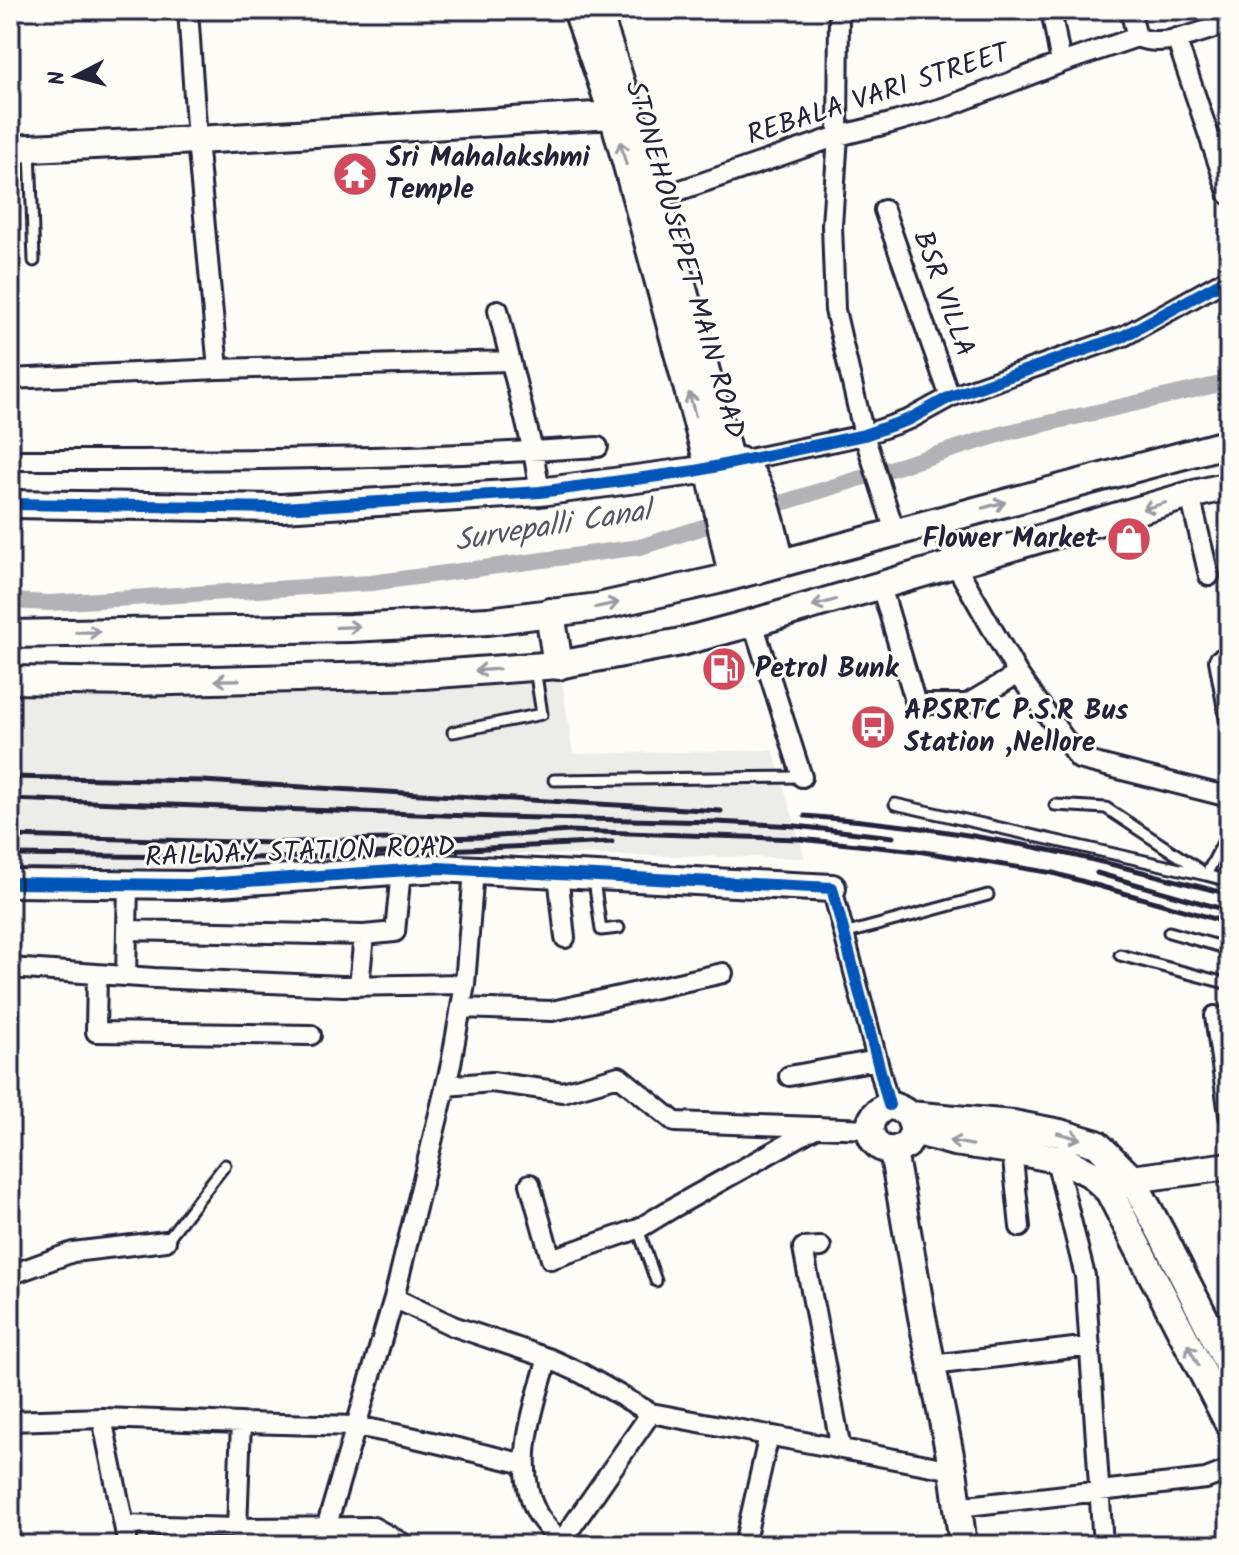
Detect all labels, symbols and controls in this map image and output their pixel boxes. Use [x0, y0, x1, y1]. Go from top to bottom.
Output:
street label: REBALA VARI STREET [741, 31, 1017, 159]
north arrow [36, 36, 116, 116]
text: N [40, 69, 77, 87]
street label: STONEHOUSEPET MAIN ROAD [611, 76, 757, 444]
place label: Sri Mahalakshmi Temple [386, 136, 590, 213]
one-way arrow [615, 140, 630, 166]
temple icon: Sri Mahalakshmi Temple [331, 150, 379, 198]
street label: BSR VILLA [899, 225, 987, 363]
one-way arrow [684, 391, 699, 417]
water label: Survepalli Canal [451, 487, 660, 566]
one-way arrow [980, 497, 1006, 512]
one-way arrow [1141, 499, 1167, 514]
shop icon: Flower Market [1105, 515, 1153, 563]
place label: Flower Market [922, 517, 1098, 562]
one-way arrow [811, 596, 837, 611]
one-way arrow [593, 597, 619, 612]
one-way arrow [334, 620, 361, 635]
one-way arrow [74, 625, 101, 640]
fuel station icon: Petrol Bunk [700, 645, 748, 693]
place label: Petrol Bunk [755, 647, 899, 692]
one-way arrow [474, 663, 501, 678]
one-way arrow [214, 672, 241, 687]
place label: APSRTC P.S.R Bus Station ,Nellore [904, 689, 1128, 766]
bus stop icon: APSRTC P.S.R Bus Station ,Nellore [849, 703, 897, 751]
street label: RAILWAY STATION ROAD [144, 825, 456, 881]
one-way arrow [1056, 1130, 1082, 1145]
one-way arrow [948, 1134, 974, 1149]
one-way arrow [1184, 1343, 1200, 1367]

